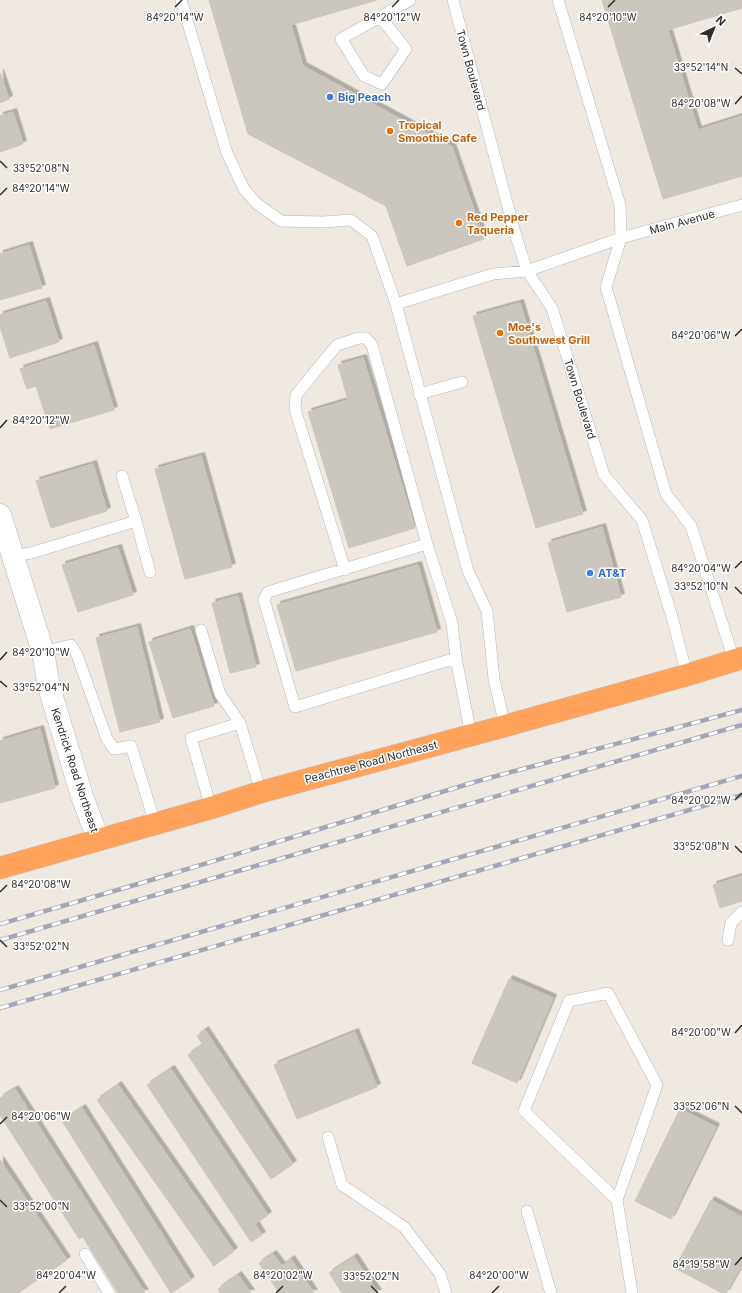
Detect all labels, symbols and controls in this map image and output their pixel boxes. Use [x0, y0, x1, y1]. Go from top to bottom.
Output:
north arrow [694, 8, 734, 48]
text: 84°20'14"W [146, 11, 204, 23]
text: 84°20'12"W [363, 11, 421, 23]
text: 84°20'10"W [579, 11, 637, 23]
text: N [713, 13, 729, 29]
street label: Town Boulevard [453, 28, 489, 112]
text: 33°52'14"N [674, 61, 728, 73]
place label: Big Peach [338, 90, 391, 104]
marker: Big Peach [325, 92, 335, 102]
text: 84°20'08"W [671, 97, 731, 109]
place label: Tropical Smoothie Cafe [398, 118, 477, 145]
marker: Tropical Smoothie Cafe [385, 126, 395, 136]
text: 33°52'08"N [13, 162, 69, 174]
text: 84°20'14"W [12, 182, 70, 194]
street label: Main Avenue [648, 207, 716, 237]
place label: Red Pepper Taqueria [467, 210, 529, 237]
marker: Red Pepper Taqueria [454, 218, 464, 228]
place label: Moe's Southwest Grill [508, 320, 590, 347]
marker: Moe's Southwest Grill [495, 328, 505, 338]
text: 84°20'06"W [671, 329, 731, 341]
street label: Town Boulevard [561, 357, 599, 441]
text: 84°20'12"W [12, 414, 70, 426]
text: 84°20'04"W [671, 562, 731, 574]
place label: AT&T [598, 566, 626, 580]
marker: AT&T [585, 568, 595, 578]
text: 33°52'10"N [674, 580, 728, 592]
text: 84°20'10"W [12, 646, 70, 658]
text: 33°52'04"N [13, 681, 69, 693]
street label: Kendrick Road Northeast [48, 706, 102, 834]
street label: Peachtree Road Northeast [303, 737, 439, 786]
text: 84°20'02"W [671, 794, 731, 806]
text: 33°52'08"N [673, 840, 729, 852]
text: 84°20'08"W [11, 878, 71, 890]
text: 33°52'02"N [13, 940, 69, 952]
text: 84°20'00"W [671, 1026, 731, 1038]
text: 33°52'06"N [673, 1100, 729, 1112]
text: 84°20'06"W [11, 1110, 71, 1122]
text: 33°52'00"N [13, 1200, 69, 1212]
text: 84°19'58"W [672, 1258, 730, 1270]
text: 84°20'04"W [36, 1269, 96, 1281]
text: 84°20'02"W [253, 1269, 313, 1281]
text: 84°20'00"W [469, 1269, 529, 1281]
text: 33°52'02"N [343, 1270, 399, 1282]

